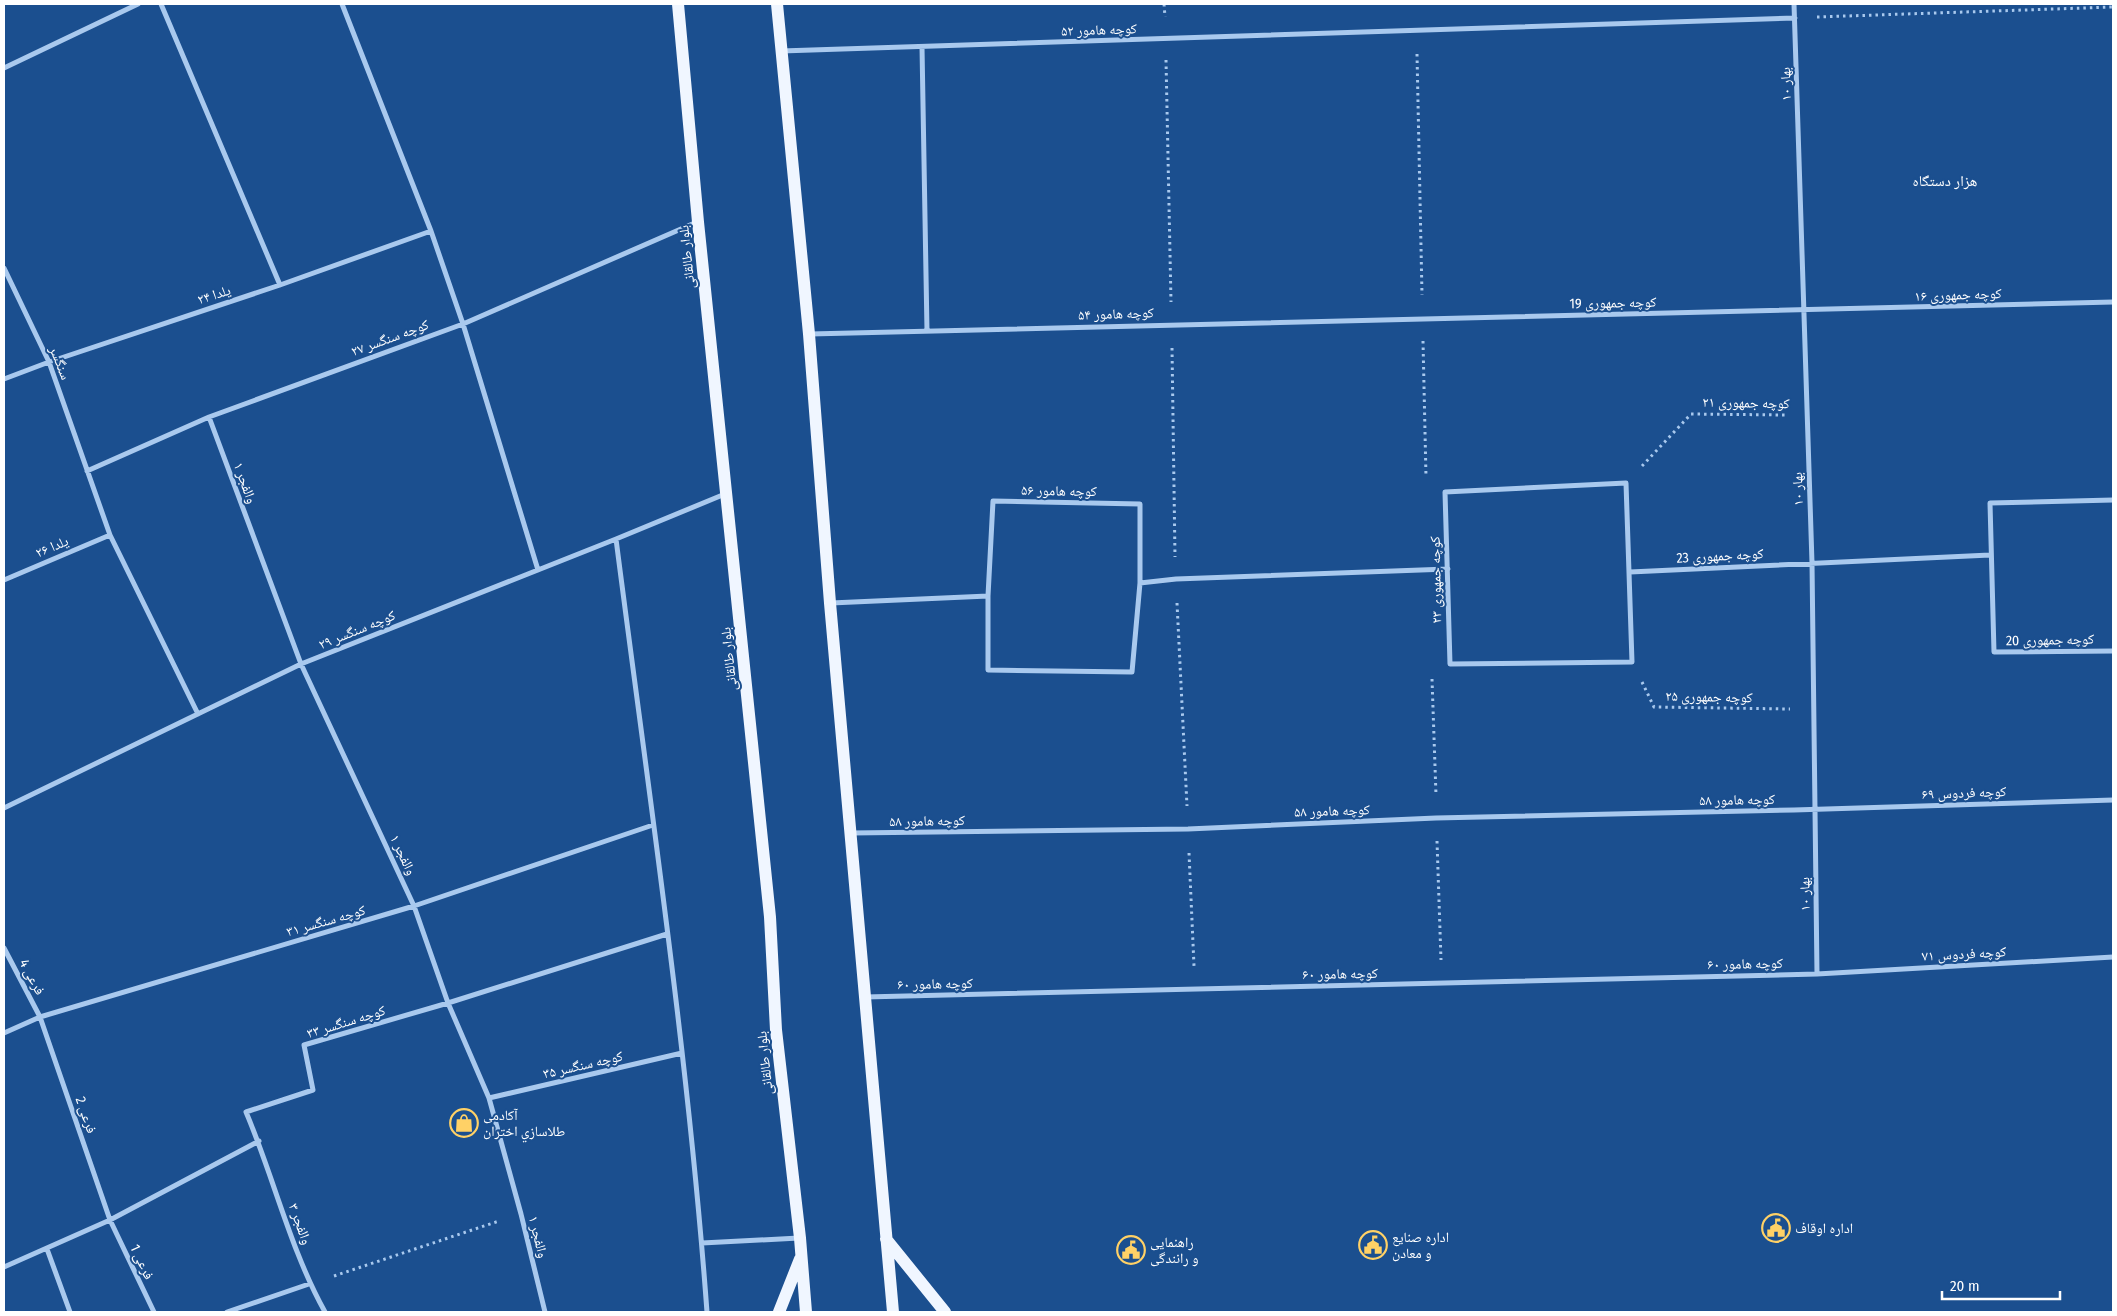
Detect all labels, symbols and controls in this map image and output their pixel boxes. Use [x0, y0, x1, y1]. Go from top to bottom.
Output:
street label: کوچه هامور ۵۲ [1061, 20, 1137, 40]
street label: بهار ۱۰ [1777, 67, 1795, 101]
district label: هزار دستگاه [1913, 172, 1977, 190]
street label: بلوار طالقانی [675, 224, 699, 290]
street label: یلدا ۲۴ [195, 282, 233, 308]
street label: کوچه جمهوری ۱۶ [1914, 285, 2002, 305]
street label: کوچه جمهوری 19 [1569, 294, 1657, 312]
street label: کوچه هامور ۵۴ [1078, 304, 1154, 324]
street label: کوچه سنگسر ۲۷ [349, 316, 431, 360]
street label: سنگسر [45, 343, 74, 382]
street label: کوچه جمهوری ۲۱ [1702, 394, 1790, 412]
street label: والفجر ۱ [230, 460, 260, 506]
street label: بهار ۱۰ [1789, 472, 1807, 506]
street label: کوچه هامور ۵۶ [1021, 482, 1097, 500]
street label: یلدا ۲۶ [33, 532, 71, 561]
street label: کوچه جمهوری ۲۳ [1427, 536, 1445, 624]
street label: کوچه جمهوری 23 [1676, 545, 1764, 567]
street label: کوچه سنگسر ۲۹ [316, 607, 398, 653]
street label: بلوار طالقانی [717, 626, 741, 692]
street label: کوچه جمهوری 20 [2006, 631, 2094, 649]
street label: کوچه جمهوری ۲۵ [1665, 688, 1753, 706]
street label: کوچه فردوس ۶۹ [1921, 783, 2007, 803]
street label: کوچه هامور ۵۸ [1699, 791, 1775, 809]
street label: کوچه هامور ۵۸ [1294, 801, 1370, 821]
street label: کوچه هامور ۵۸ [889, 812, 965, 830]
street label: والفجر ۱ [386, 832, 420, 878]
street label: بهار ۱۰ [1796, 877, 1814, 911]
street label: کوچه سنگسر ۳۱ [285, 902, 368, 940]
street label: کوچه فردوس ۷۱ [1921, 943, 2007, 965]
street label: کوچه هامور ۶۰ [1707, 955, 1783, 973]
street label: فرعی 4 [16, 956, 49, 998]
street label: کوچه هامور ۶۰ [1302, 965, 1378, 983]
street label: کوچه هامور ۶۰ [897, 975, 973, 993]
street label: کوچه سنگسر ۳۳ [305, 1002, 388, 1042]
street label: بلوار طالقانی [753, 1030, 777, 1096]
street label: کوچه سنگسر ۳۵ [541, 1048, 625, 1082]
street label: فرعی 2 [72, 1094, 100, 1136]
place label: آكادمى طلاسازي اختران [483, 1107, 565, 1142]
shop icon: آكادمى طلاسازي اختران [449, 1108, 479, 1138]
street label: والفجر ۳ [285, 1201, 315, 1247]
public building icon: اداره اوقاف [1761, 1213, 1791, 1243]
street label: والفجر ۱ [525, 1214, 551, 1260]
place label: اداره اوقاف [1795, 1220, 1853, 1237]
place label: اداره صنایع و معادن [1392, 1229, 1449, 1262]
public building icon: اداره صنایع و معادن [1358, 1230, 1388, 1260]
place label: راهنمایی و رانندگی [1150, 1234, 1199, 1267]
public building icon: راهنمایی و رانندگی [1116, 1235, 1146, 1265]
street label: فرعی 1 [126, 1242, 158, 1282]
scale bar [1942, 1268, 2060, 1300]
text: 20 m [1950, 1277, 1980, 1295]

